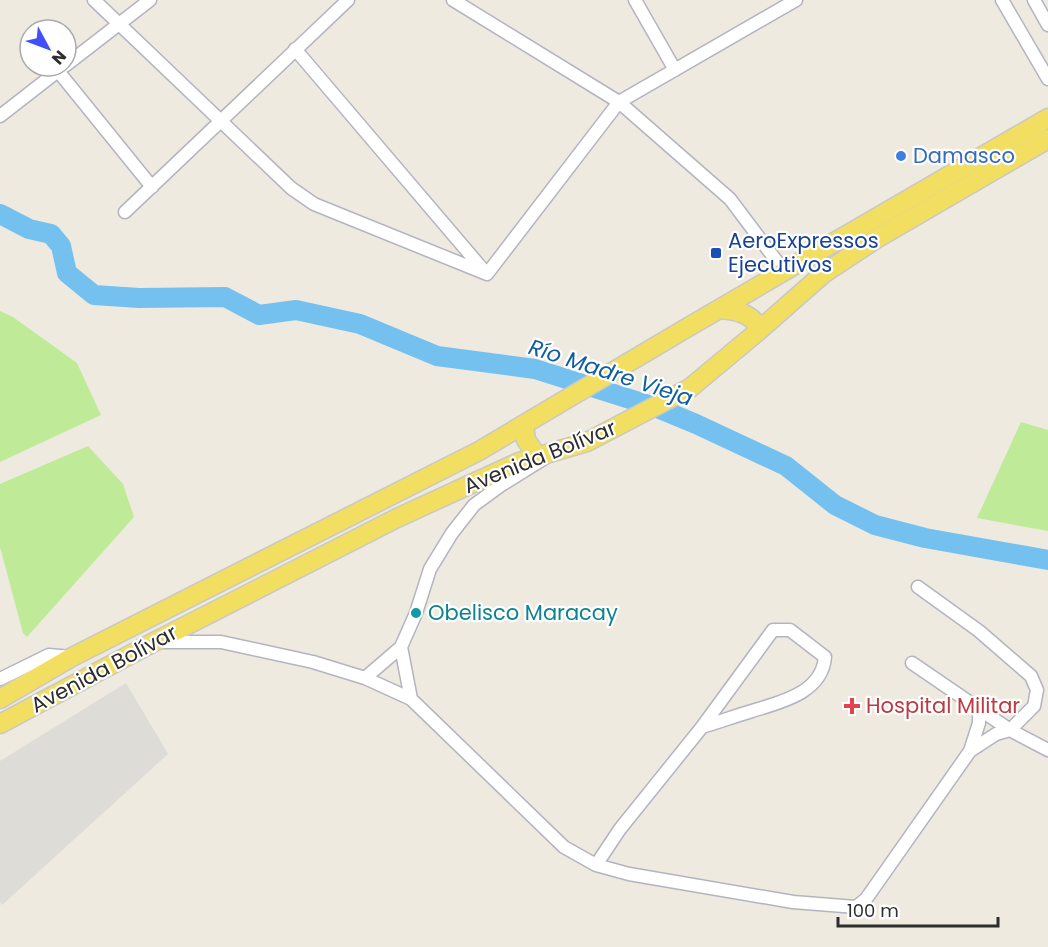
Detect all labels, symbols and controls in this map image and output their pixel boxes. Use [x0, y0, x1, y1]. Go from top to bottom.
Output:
north arrow [18, 18, 78, 78]
text: N [46, 45, 72, 70]
place label: Damasco [913, 141, 1015, 170]
marker: Damasco [894, 149, 908, 163]
place label: AeroExpressos Ejecutivos [728, 226, 879, 279]
marker: AeroExpressos Ejecutivos [709, 246, 723, 260]
water label: Río Madre Vieja [525, 331, 697, 414]
street label: Avenida Bolívar [459, 413, 621, 500]
place label: Obelisco Maracay [428, 598, 618, 627]
marker: Obelisco Maracay [409, 606, 423, 620]
street label: Avenida Bolívar [25, 618, 182, 719]
place label: Hospital Militar [866, 691, 1020, 720]
marker: Hospital Militar [843, 697, 861, 715]
scale bar [838, 890, 998, 928]
text: 100 m [847, 898, 899, 923]

